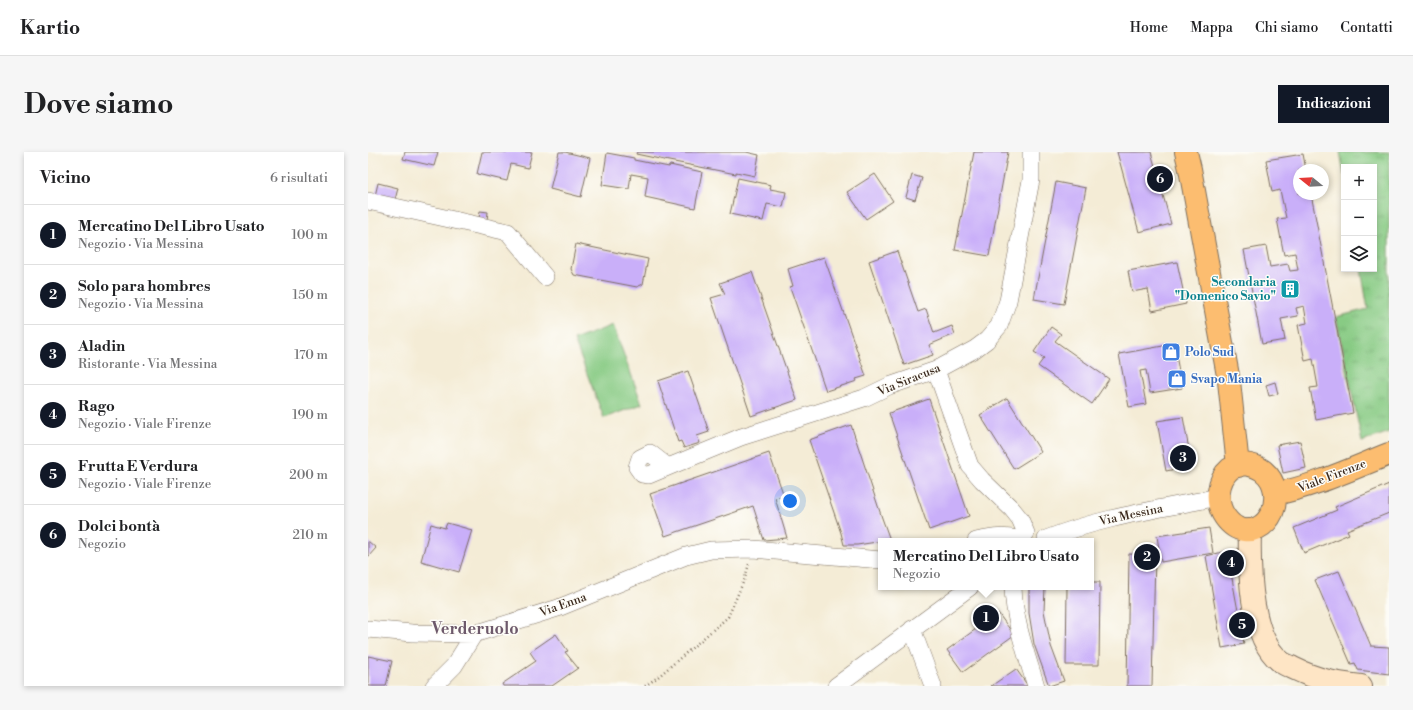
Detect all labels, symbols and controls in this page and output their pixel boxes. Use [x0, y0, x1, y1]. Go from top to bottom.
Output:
text: Kartio [20, 16, 80, 40]
text: Home [1130, 19, 1168, 37]
text: Mappa [1190, 19, 1233, 37]
text: Chi siamo [1255, 19, 1318, 37]
text: Contatti [1340, 19, 1393, 37]
button: Indicazioni [1278, 85, 1389, 123]
text: Dove siamo [24, 87, 173, 122]
pin: 6 [1147, 164, 1173, 194]
north arrow [1293, 164, 1329, 200]
map controls [1341, 164, 1377, 272]
button: + [1341, 164, 1377, 200]
text: Vicino [40, 167, 91, 189]
text: 6 risultati [270, 170, 328, 186]
button: − [1341, 200, 1377, 236]
text: Mercatino Del Libro Usato [78, 217, 265, 236]
text: 1 [50, 227, 56, 243]
text: 100 m [292, 227, 328, 243]
text: Negozio · Via Messina [78, 236, 204, 252]
button: layers [1341, 236, 1377, 272]
place label: Secondaria "Domenico Savio" [1175, 275, 1276, 304]
text: Solo para hombres [78, 277, 210, 296]
building icon: Secondaria "Domenico Savio" [1279, 278, 1301, 300]
text: 2 [49, 287, 57, 303]
text: 150 m [293, 287, 328, 303]
text: Negozio · Via Messina [78, 296, 204, 312]
text: Aladin [78, 337, 125, 356]
shop icon: Polo Sud [1160, 341, 1182, 363]
place label: Polo Sud [1185, 345, 1235, 360]
text: 3 [49, 347, 57, 363]
text: 170 m [294, 347, 328, 363]
text: Ristorante · Via Messina [78, 356, 217, 372]
street label: Via Siracusa [874, 360, 944, 400]
shop icon: Svapo Mania [1166, 368, 1188, 390]
place label: Svapo Mania [1191, 372, 1263, 387]
text: Rago [78, 397, 115, 416]
text: 4 [49, 407, 57, 423]
text: 190 m [292, 407, 328, 423]
text: Negozio · Viale Firenze [78, 416, 211, 432]
pin: 3 [1170, 443, 1196, 473]
street label: Viale Firenze [1295, 456, 1368, 496]
text: Frutta E Verdura [78, 457, 198, 476]
text: 5 [49, 467, 57, 483]
text: 200 m [289, 467, 328, 483]
text: Negozio · Viale Firenze [78, 476, 211, 492]
your location [780, 491, 800, 511]
street label: Via Messina [1097, 501, 1165, 529]
text: Dolci bontà [78, 517, 160, 536]
text: 6 [49, 527, 57, 543]
text: 210 m [293, 527, 328, 543]
text: Negozio [78, 536, 126, 552]
popup [878, 538, 1094, 590]
pin: 2 [1134, 542, 1160, 572]
text: Mercatino Del Libro Usato [893, 547, 1079, 566]
pin: 4 [1218, 548, 1244, 578]
text: Negozio [893, 566, 941, 582]
street label: Via Enna [536, 589, 589, 621]
pin: 1 [973, 603, 999, 633]
pin: 5 [1229, 610, 1255, 640]
district label: Verderuolo [430, 619, 519, 639]

